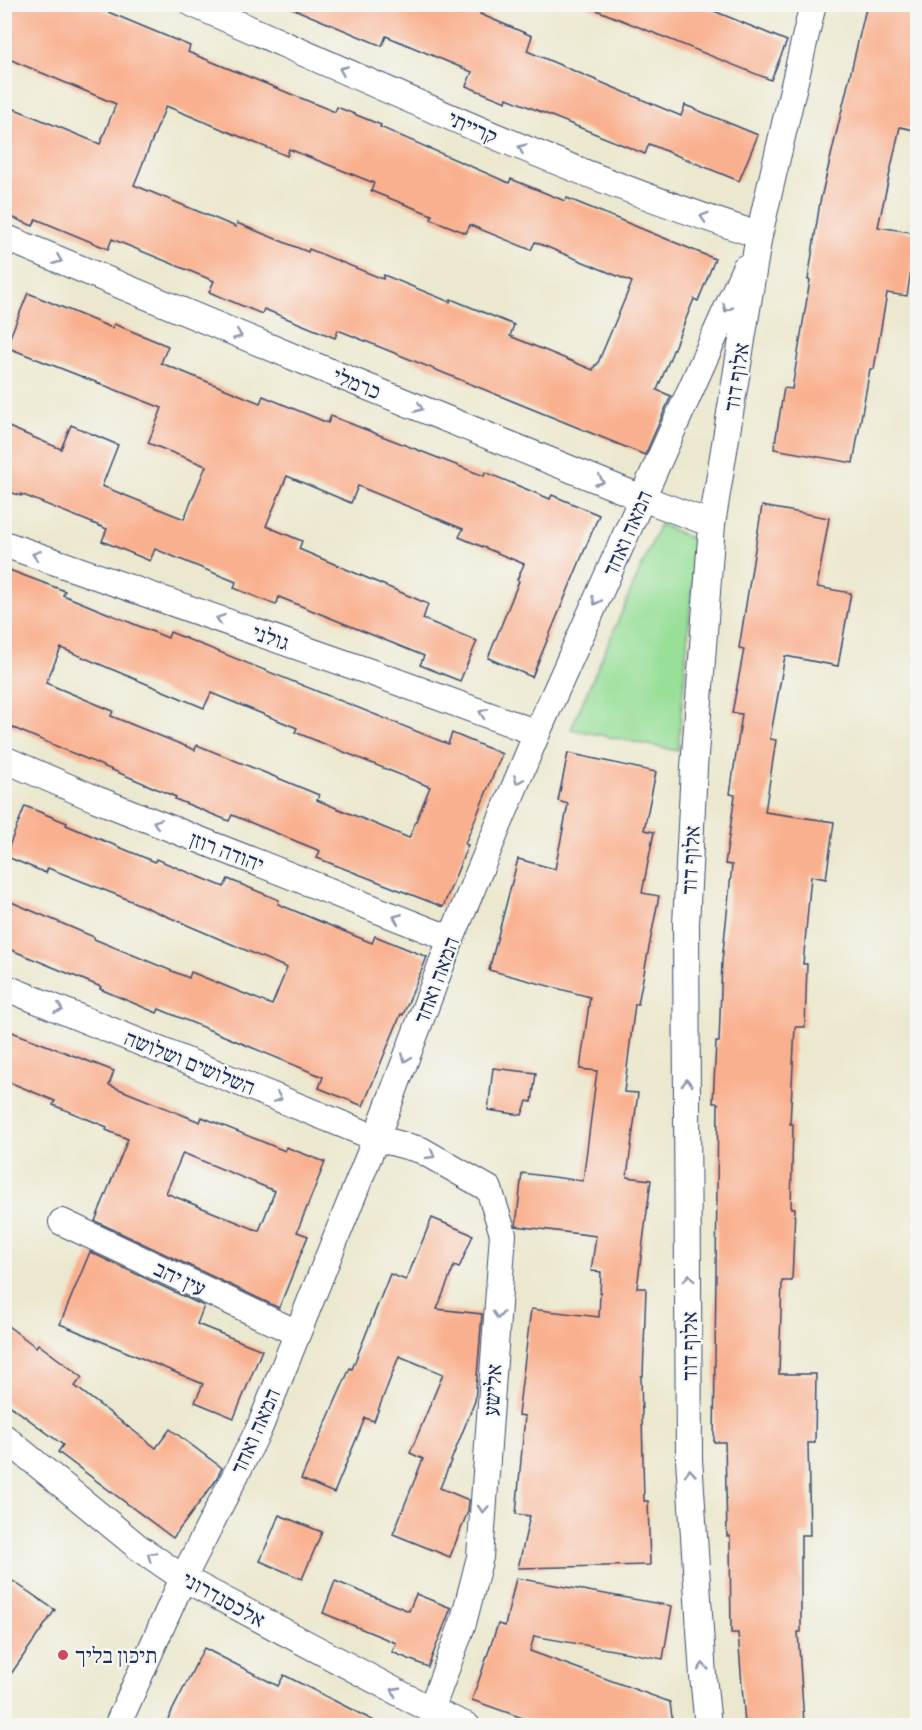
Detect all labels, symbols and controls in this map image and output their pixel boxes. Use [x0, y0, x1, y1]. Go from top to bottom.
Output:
one-way arrow [338, 65, 349, 77]
street label: קרייתי [443, 105, 502, 151]
one-way arrow [517, 143, 528, 155]
one-way arrow [699, 212, 710, 225]
one-way arrow [52, 253, 63, 265]
one-way arrow [722, 301, 734, 312]
one-way arrow [232, 328, 243, 340]
street label: אלוף דוד [718, 341, 756, 414]
street label: כרמלי [328, 362, 385, 406]
one-way arrow [413, 401, 424, 413]
one-way arrow [593, 474, 604, 486]
street label: המאה ואחד [597, 486, 659, 581]
one-way arrow [31, 550, 42, 562]
one-way arrow [592, 595, 604, 606]
one-way arrow [215, 614, 226, 627]
street label: גולני [248, 619, 293, 657]
one-way arrow [478, 708, 488, 721]
one-way arrow [513, 773, 525, 784]
one-way arrow [152, 818, 163, 830]
street label: יהודה רוזן [186, 825, 268, 879]
street label: אלוף דוד [675, 825, 707, 895]
one-way arrow [392, 912, 402, 925]
street label: המאה ואחד [408, 933, 466, 1028]
one-way arrow [52, 1002, 63, 1014]
street label: השלושים ושלושה [120, 1024, 259, 1102]
one-way arrow [401, 1052, 413, 1063]
one-way arrow [681, 1078, 693, 1087]
one-way arrow [272, 1091, 283, 1103]
one-way arrow [425, 1148, 435, 1160]
street label: עין יהב [149, 1255, 210, 1303]
one-way arrow [682, 1273, 695, 1282]
one-way arrow [491, 1310, 504, 1319]
street label: אלוף דוד [676, 1311, 704, 1381]
street label: אלישע [477, 1363, 509, 1417]
street label: המאה ואחד [225, 1384, 287, 1479]
one-way arrow [684, 1468, 697, 1477]
one-way arrow [477, 1505, 490, 1514]
one-way arrow [147, 1552, 158, 1563]
street label: אלכסנדרוני [177, 1566, 270, 1634]
place label: תיכון בליך [75, 1642, 157, 1670]
marker: תיכון בליך [56, 1648, 70, 1662]
one-way arrow [696, 1663, 709, 1672]
one-way arrow [391, 1687, 401, 1698]

